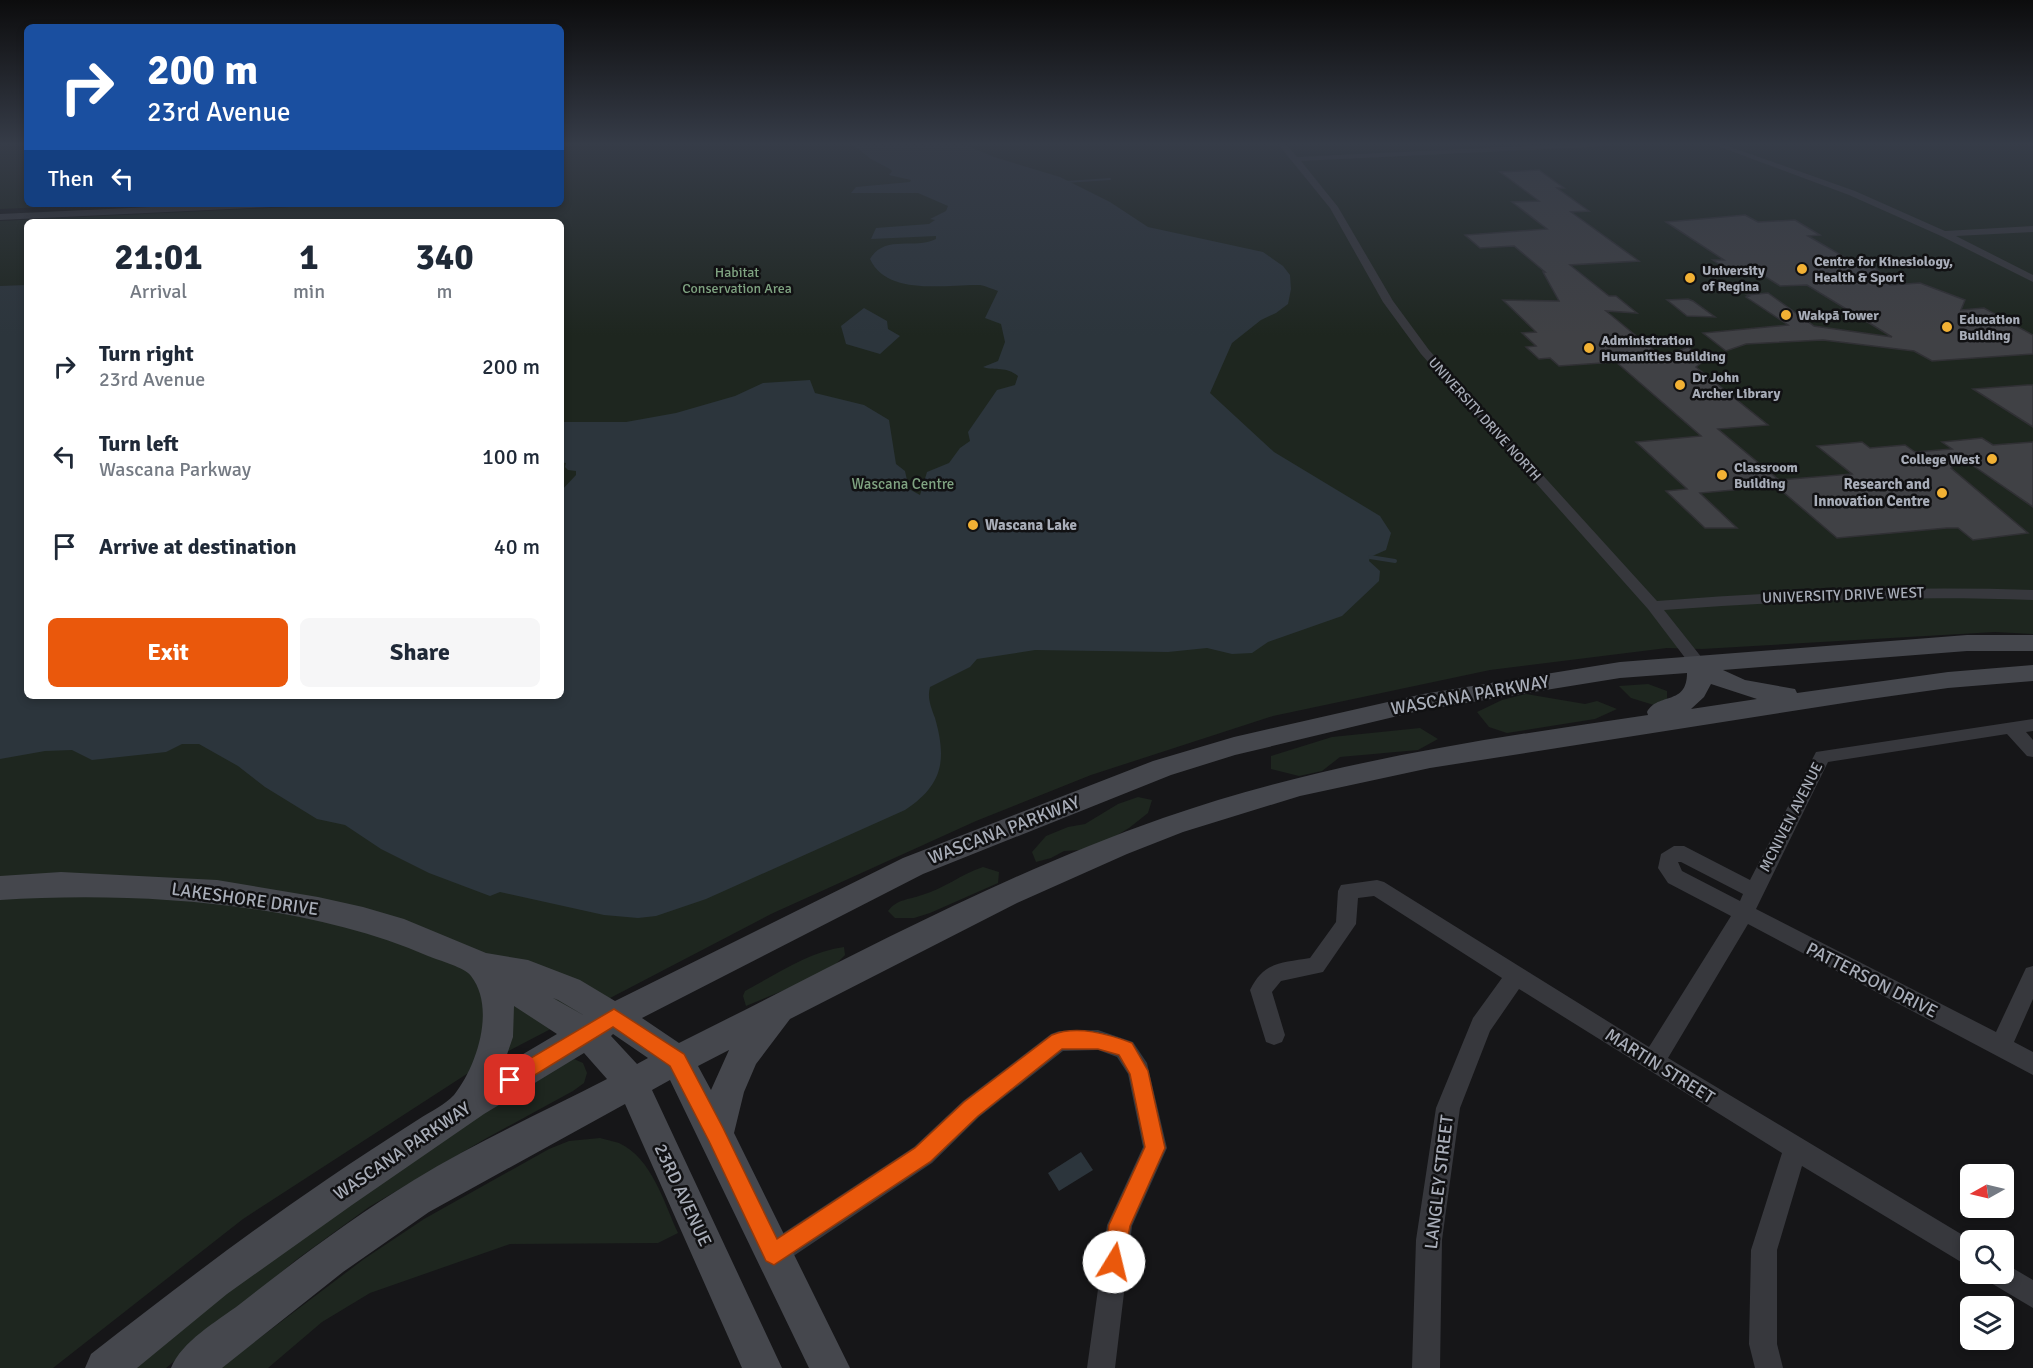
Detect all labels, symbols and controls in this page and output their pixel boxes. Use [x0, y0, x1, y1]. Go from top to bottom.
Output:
text: 200 m [147, 45, 258, 96]
icon: right [48, 48, 126, 126]
text: 23rd Avenue [147, 96, 291, 129]
icon: left [106, 162, 139, 195]
text: Then [48, 165, 94, 192]
text: 21:01 [114, 235, 203, 280]
text: 1 [299, 235, 319, 280]
text: 340 [415, 235, 474, 280]
place label: Centre for Kinesiology, Health & Sport [1814, 253, 1953, 286]
place label: University of Regina [1702, 262, 1765, 295]
marker: Centre for Kinesiology, Health & Sport [1795, 262, 1809, 276]
park label: Habitat Conservation Area [682, 264, 792, 297]
marker: University of Regina [1683, 271, 1697, 285]
text: Arrival [130, 279, 187, 304]
text: min [293, 279, 325, 304]
text: m [437, 279, 453, 304]
place label: Wakpā Tower [1798, 307, 1879, 324]
marker: Wakpā Tower [1779, 308, 1793, 322]
place label: Education Building [1959, 311, 2021, 344]
marker: Education Building [1940, 320, 1954, 334]
place label: Administration Humanities Building [1601, 332, 1726, 365]
text: Turn right [99, 340, 194, 367]
marker: Administration Humanities Building [1582, 341, 1596, 355]
icon: right [48, 350, 81, 383]
text: 200 m [482, 353, 540, 380]
street label: UNIVERSITY DRIVE NORTH [1425, 354, 1545, 485]
text: 23rd Avenue [99, 367, 205, 392]
place label: Dr John Archer Library [1692, 369, 1781, 402]
marker: Dr John Archer Library [1673, 378, 1687, 392]
text: Turn left [99, 430, 179, 457]
icon: left [48, 440, 81, 473]
text: 100 m [482, 443, 540, 470]
place label: College West [1901, 451, 1981, 468]
marker: College West [1985, 452, 1999, 466]
text: Wascana Parkway [99, 457, 251, 482]
place label: Classroom Building [1734, 459, 1798, 492]
marker: Classroom Building [1715, 468, 1729, 482]
park label: Wascana Centre [852, 475, 954, 493]
place label: Research and Innovation Centre [1813, 475, 1930, 510]
marker: Research and Innovation Centre [1935, 486, 1949, 500]
place label: Wascana Lake [985, 516, 1077, 534]
marker: Wascana Lake [966, 518, 980, 532]
icon: arrive [48, 530, 81, 563]
text: Arrive at destination [99, 533, 296, 560]
text: 40 m [494, 533, 540, 560]
street label: UNIVERSITY DRIVE WEST [1762, 583, 1925, 607]
button: Exit [48, 618, 288, 687]
button: Share [300, 618, 540, 687]
street label: WASCANA PARKWAY [1389, 670, 1551, 720]
street label: MCNIVEN AVENUE [1756, 759, 1826, 875]
street label: WASCANA PARKWAY [925, 791, 1083, 869]
street label: LAKESHORE DRIVE [170, 878, 320, 920]
street label: PATTERSON DRIVE [1803, 937, 1941, 1023]
street label: MARTIN STREET [1601, 1024, 1719, 1108]
pin [484, 1054, 535, 1105]
icon: arrive [493, 1063, 526, 1096]
street label: WASCANA PARKWAY [329, 1097, 475, 1205]
street label: LANGLEY STREET [1420, 1114, 1458, 1250]
street label: 23RD AVENUE [650, 1140, 716, 1250]
north arrow [1960, 1164, 2014, 1218]
map controls [1960, 1164, 2014, 1350]
position arrow [1082, 1230, 1146, 1294]
button: search [1960, 1230, 2014, 1284]
button: layers [1960, 1296, 2014, 1350]

